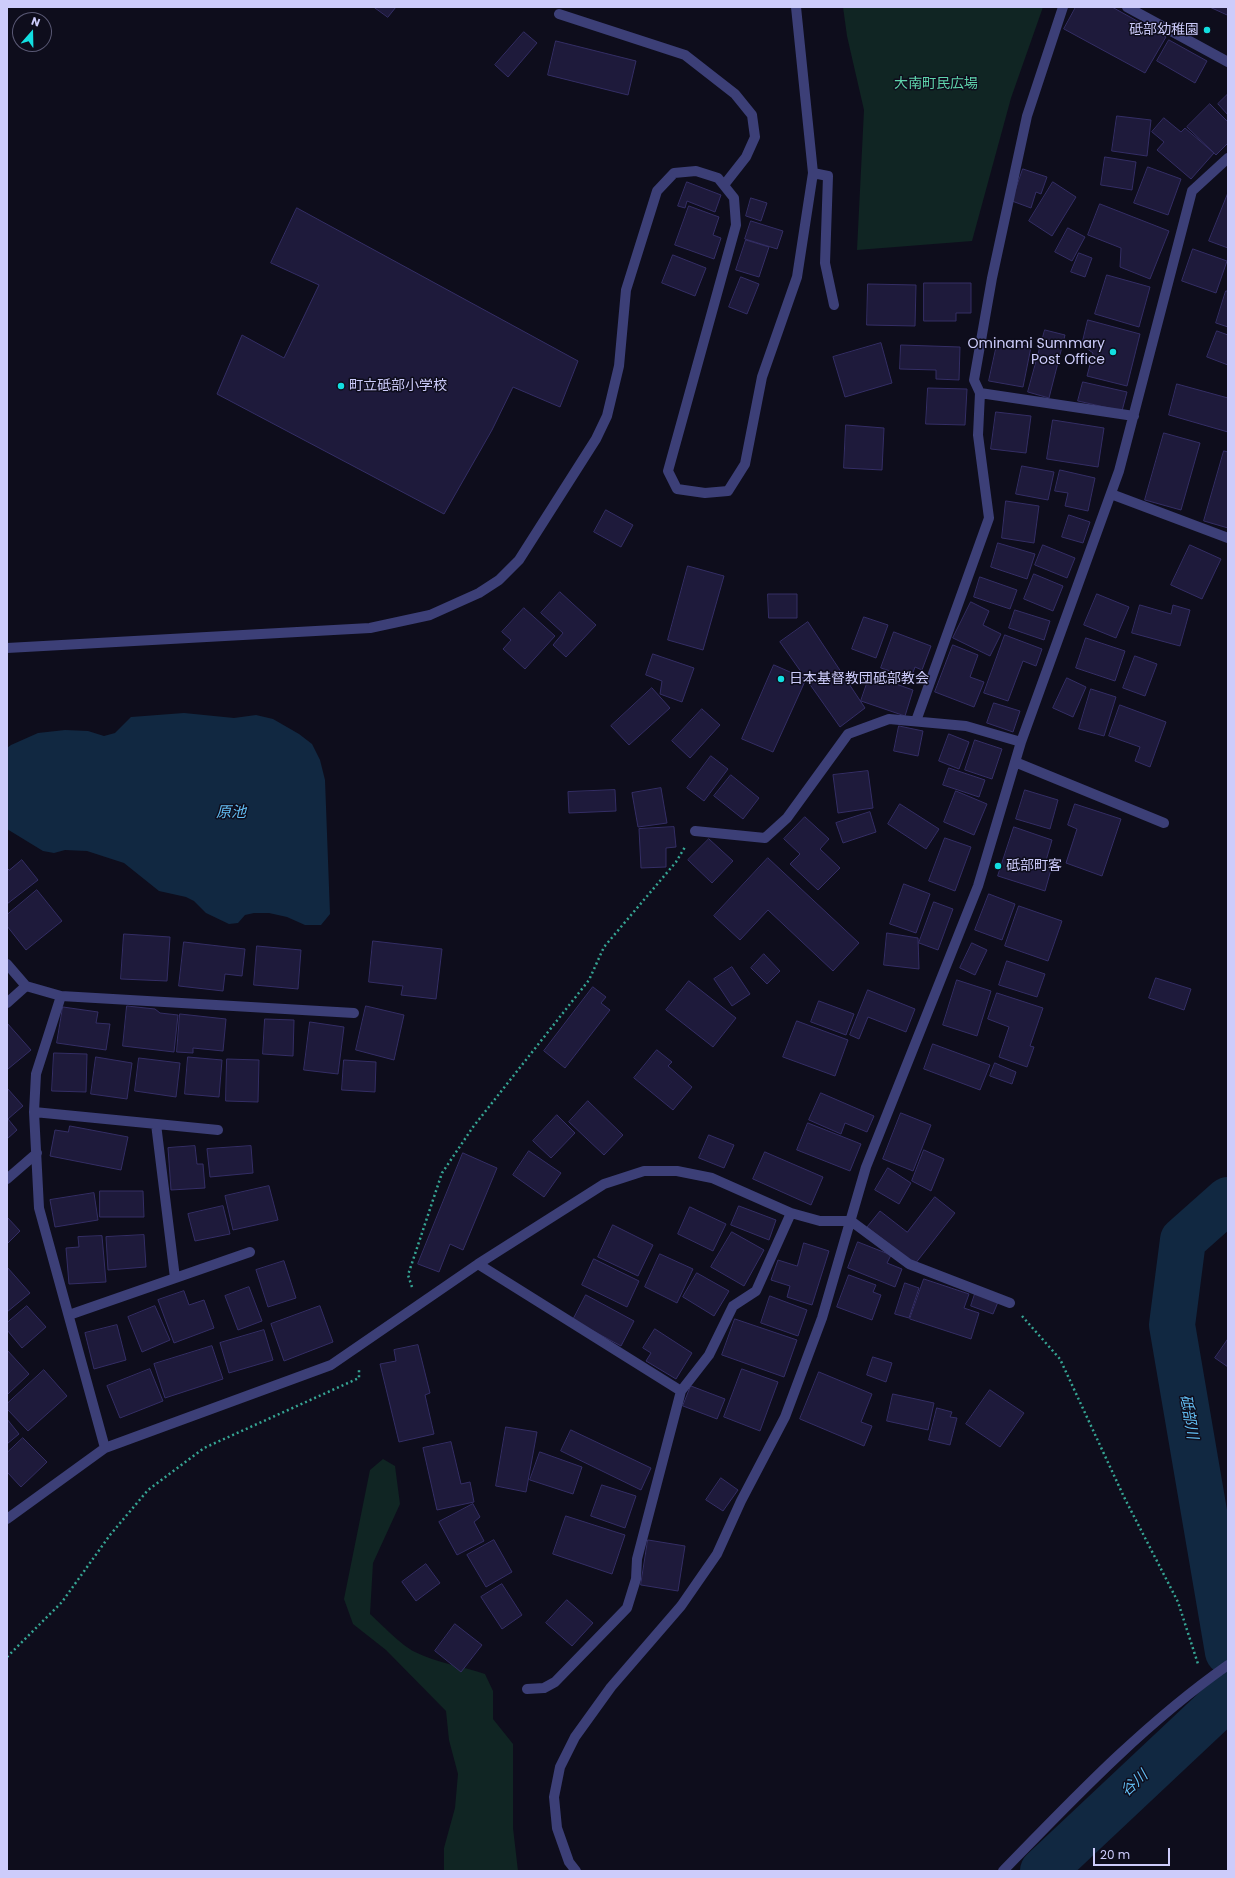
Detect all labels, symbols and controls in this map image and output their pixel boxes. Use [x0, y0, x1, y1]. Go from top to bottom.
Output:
north arrow [12, 12, 52, 52]
text: N [29, 13, 42, 31]
place label: 砥部幼稚園 [1129, 22, 1199, 38]
marker: 砥部幼稚園 [1202, 25, 1212, 35]
park label: 大南町民広場 [894, 76, 978, 92]
place label: Ominami Summary Post Office [968, 336, 1105, 368]
marker: Ominami Summary Post Office [1108, 347, 1118, 357]
place label: 町立砥部小学校 [349, 378, 447, 394]
marker: 町立砥部小学校 [336, 381, 346, 391]
place label: 日本基督教団砥部教会 [789, 671, 929, 687]
marker: 日本基督教団砥部教会 [776, 674, 786, 684]
water label: 原池 [216, 804, 246, 822]
place label: 砥部町客 [1006, 858, 1062, 874]
marker: 砥部町客 [993, 861, 1003, 871]
water label: 砥部川 [1175, 1393, 1201, 1441]
water label: 谷川 [1118, 1767, 1152, 1801]
scale bar [1095, 1840, 1172, 1866]
text: 20 m [1100, 1846, 1130, 1863]

